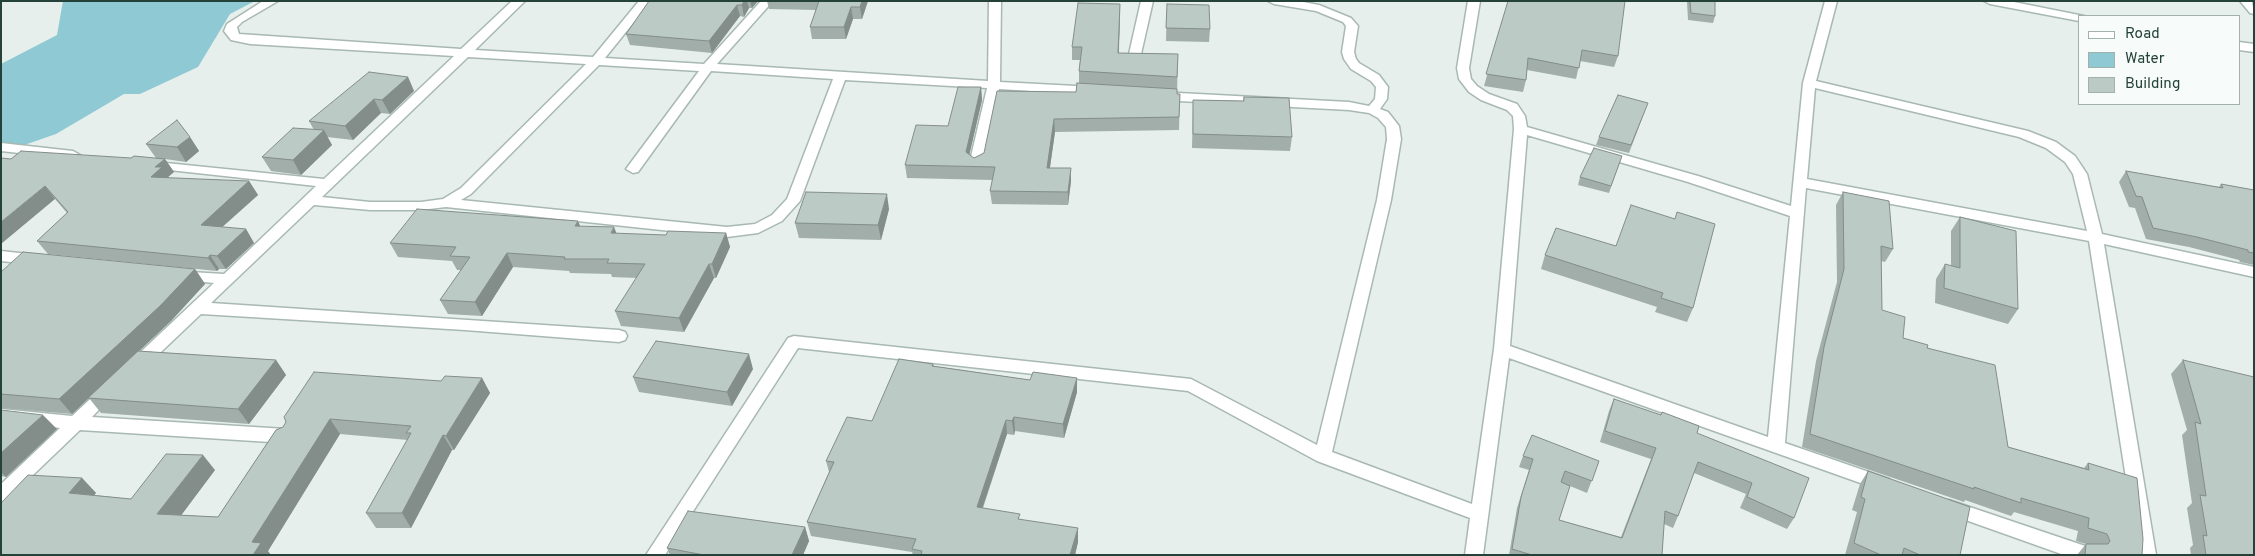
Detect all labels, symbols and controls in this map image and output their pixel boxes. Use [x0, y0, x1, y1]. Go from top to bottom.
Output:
legend [2078, 15, 2240, 105]
text: Road [2125, 25, 2160, 44]
text: Water [2125, 50, 2164, 69]
text: Building [2125, 75, 2180, 94]

